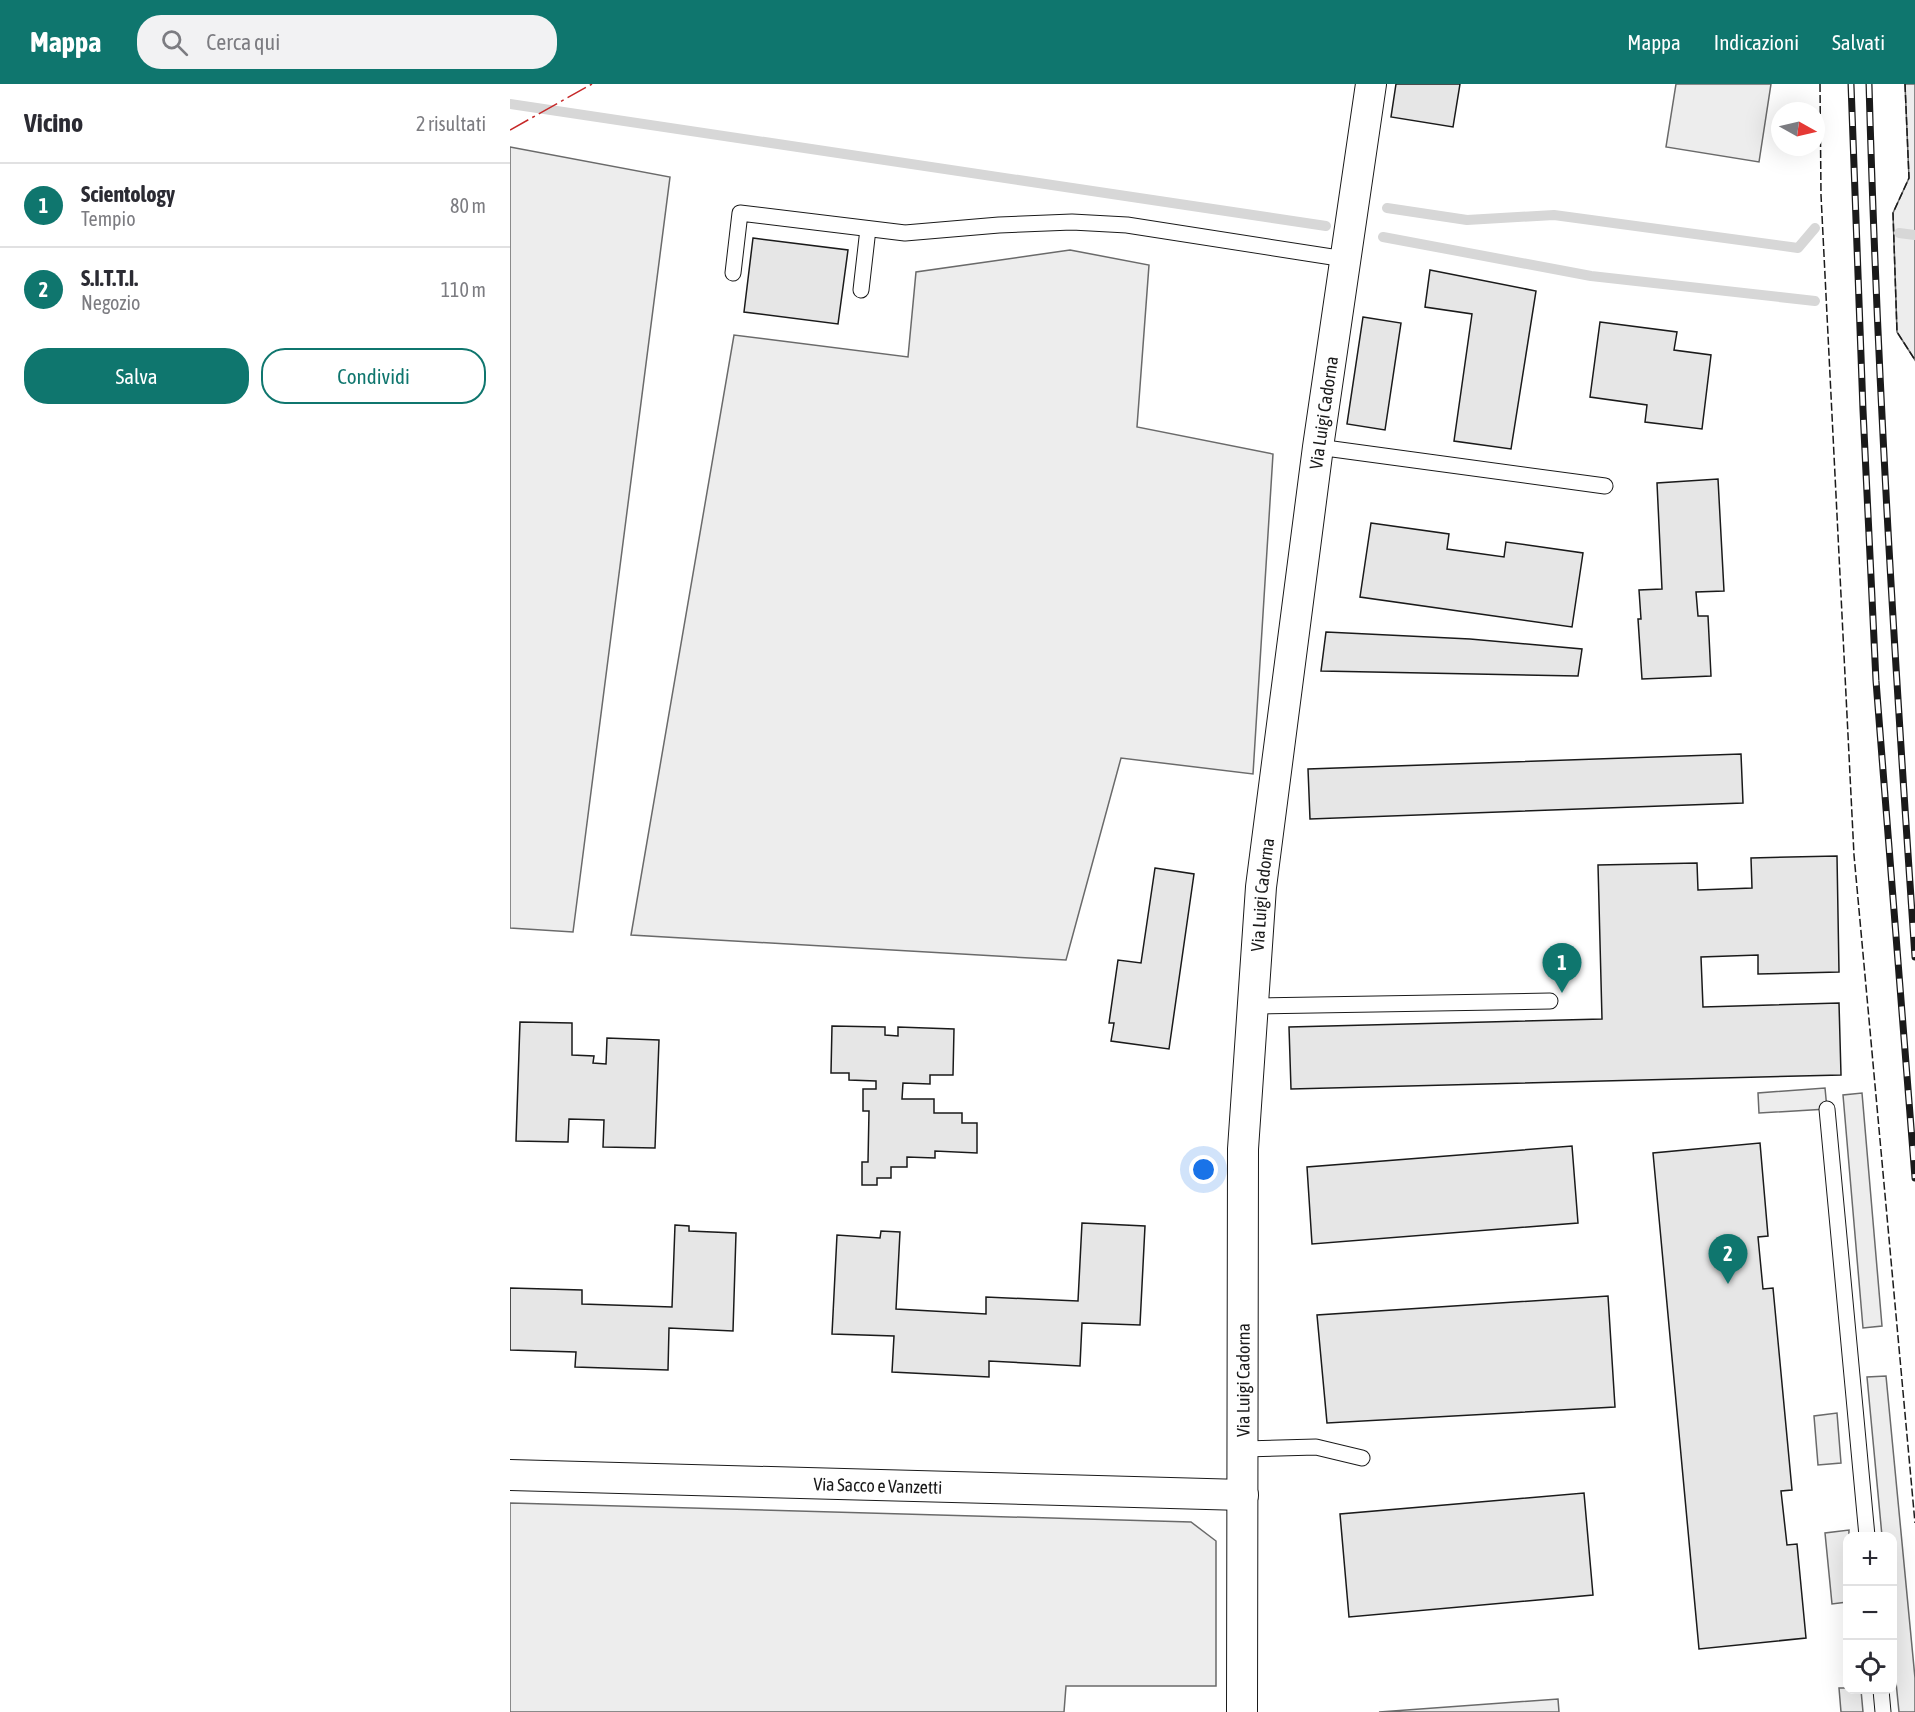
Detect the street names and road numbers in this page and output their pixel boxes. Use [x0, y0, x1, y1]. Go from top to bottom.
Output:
street label: Via Luigi Cadorna [1305, 355, 1342, 470]
street label: Via Luigi Cadorna [1246, 837, 1278, 952]
street label: Via Luigi Cadorna [1232, 1323, 1253, 1437]
street label: Via Sacco e Vanzetti [813, 1473, 943, 1497]

